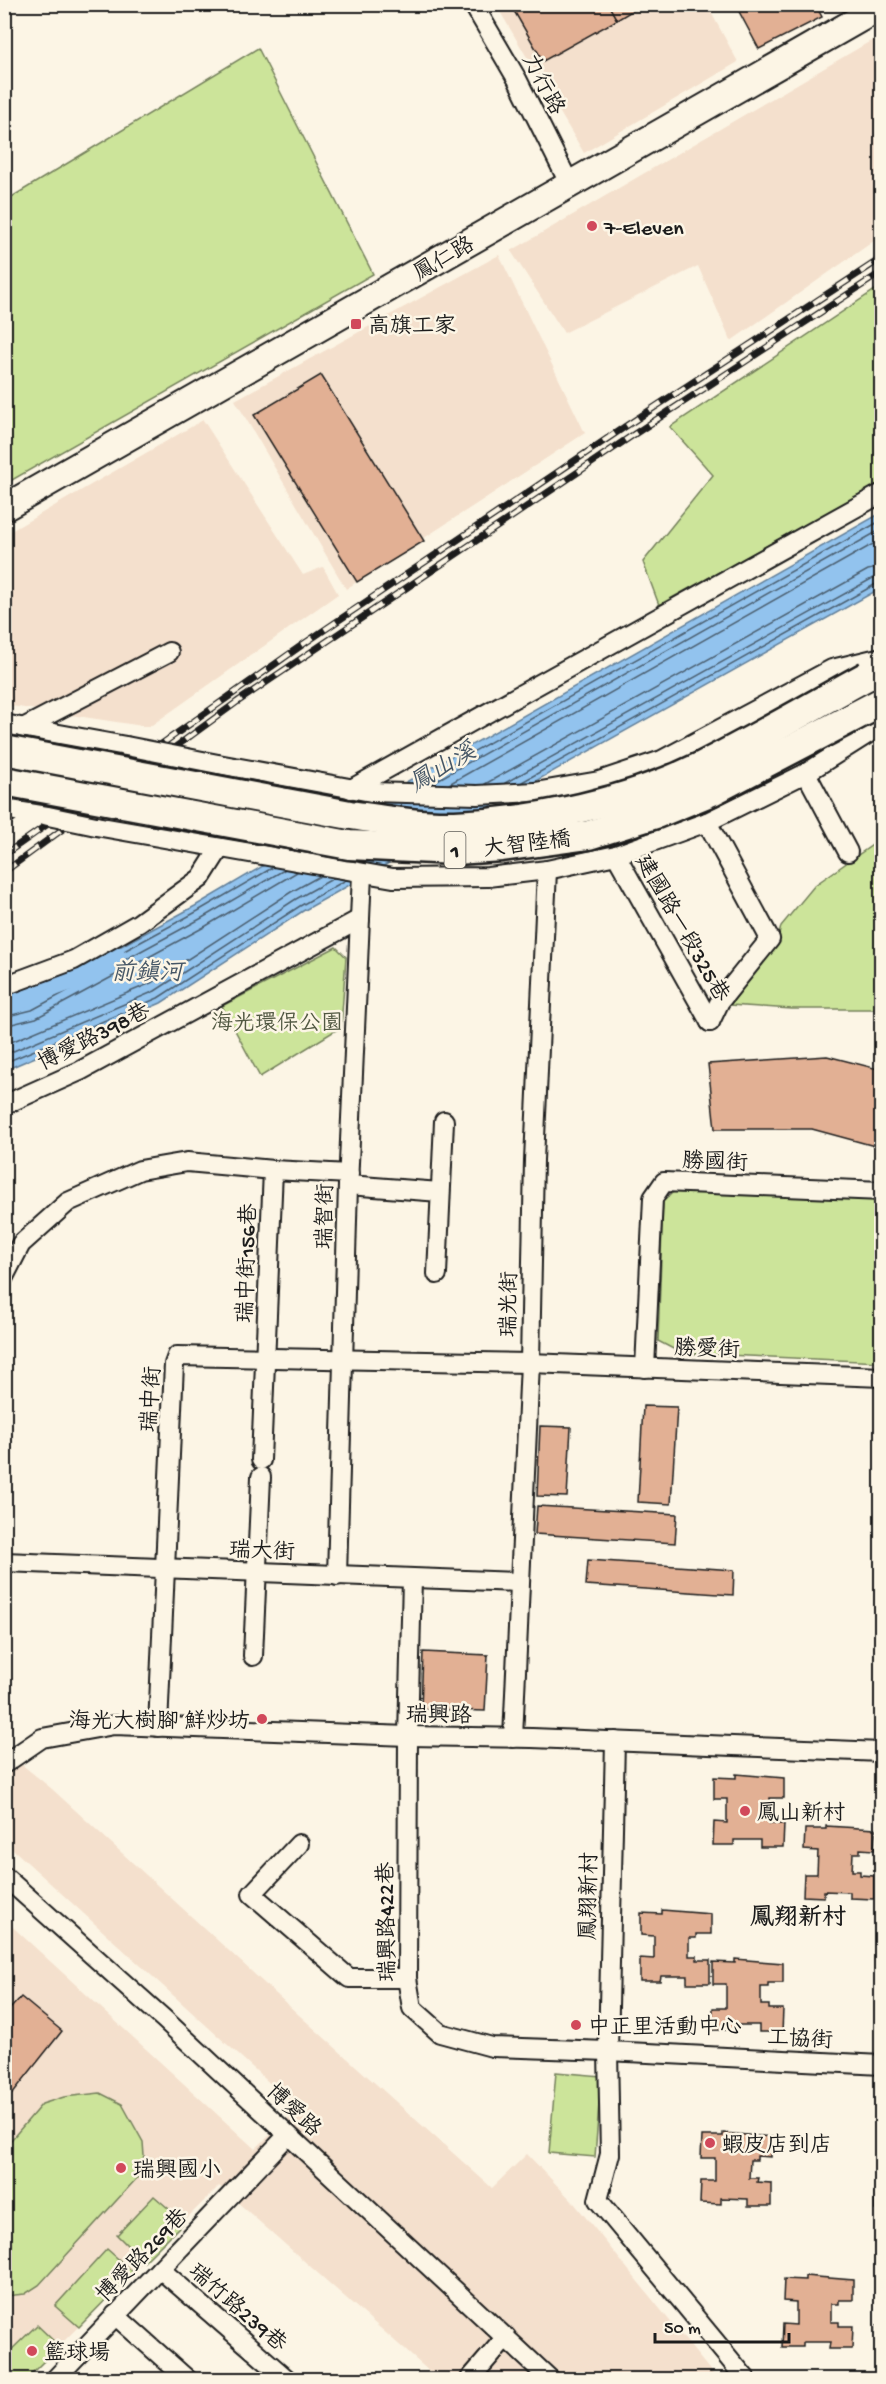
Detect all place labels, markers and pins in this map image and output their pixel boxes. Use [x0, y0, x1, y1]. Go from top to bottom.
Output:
place label: 7-Eleven [603, 217, 684, 243]
marker: 7-Eleven [585, 219, 599, 233]
place label: 高旗工家 [368, 313, 456, 341]
marker: 高旗工家 [349, 317, 363, 331]
place label: 海光大樹腳 鮮炒坊 [69, 1709, 250, 1736]
marker: 海光大樹腳 鮮炒坊 [255, 1712, 269, 1726]
place label: 鳳山新村 [757, 1801, 845, 1828]
marker: 鳳山新村 [738, 1804, 752, 1818]
place label: 中正里活動中心 [588, 2014, 742, 2042]
marker: 中正里活動中心 [569, 2018, 583, 2032]
place label: 蝦皮店到店 [722, 2132, 832, 2160]
marker: 蝦皮店到店 [703, 2136, 717, 2150]
place label: 瑞興國小 [133, 2158, 221, 2185]
marker: 瑞興國小 [114, 2161, 128, 2175]
place label: 籃球場 [44, 2340, 110, 2368]
marker: 籃球場 [25, 2344, 39, 2358]

